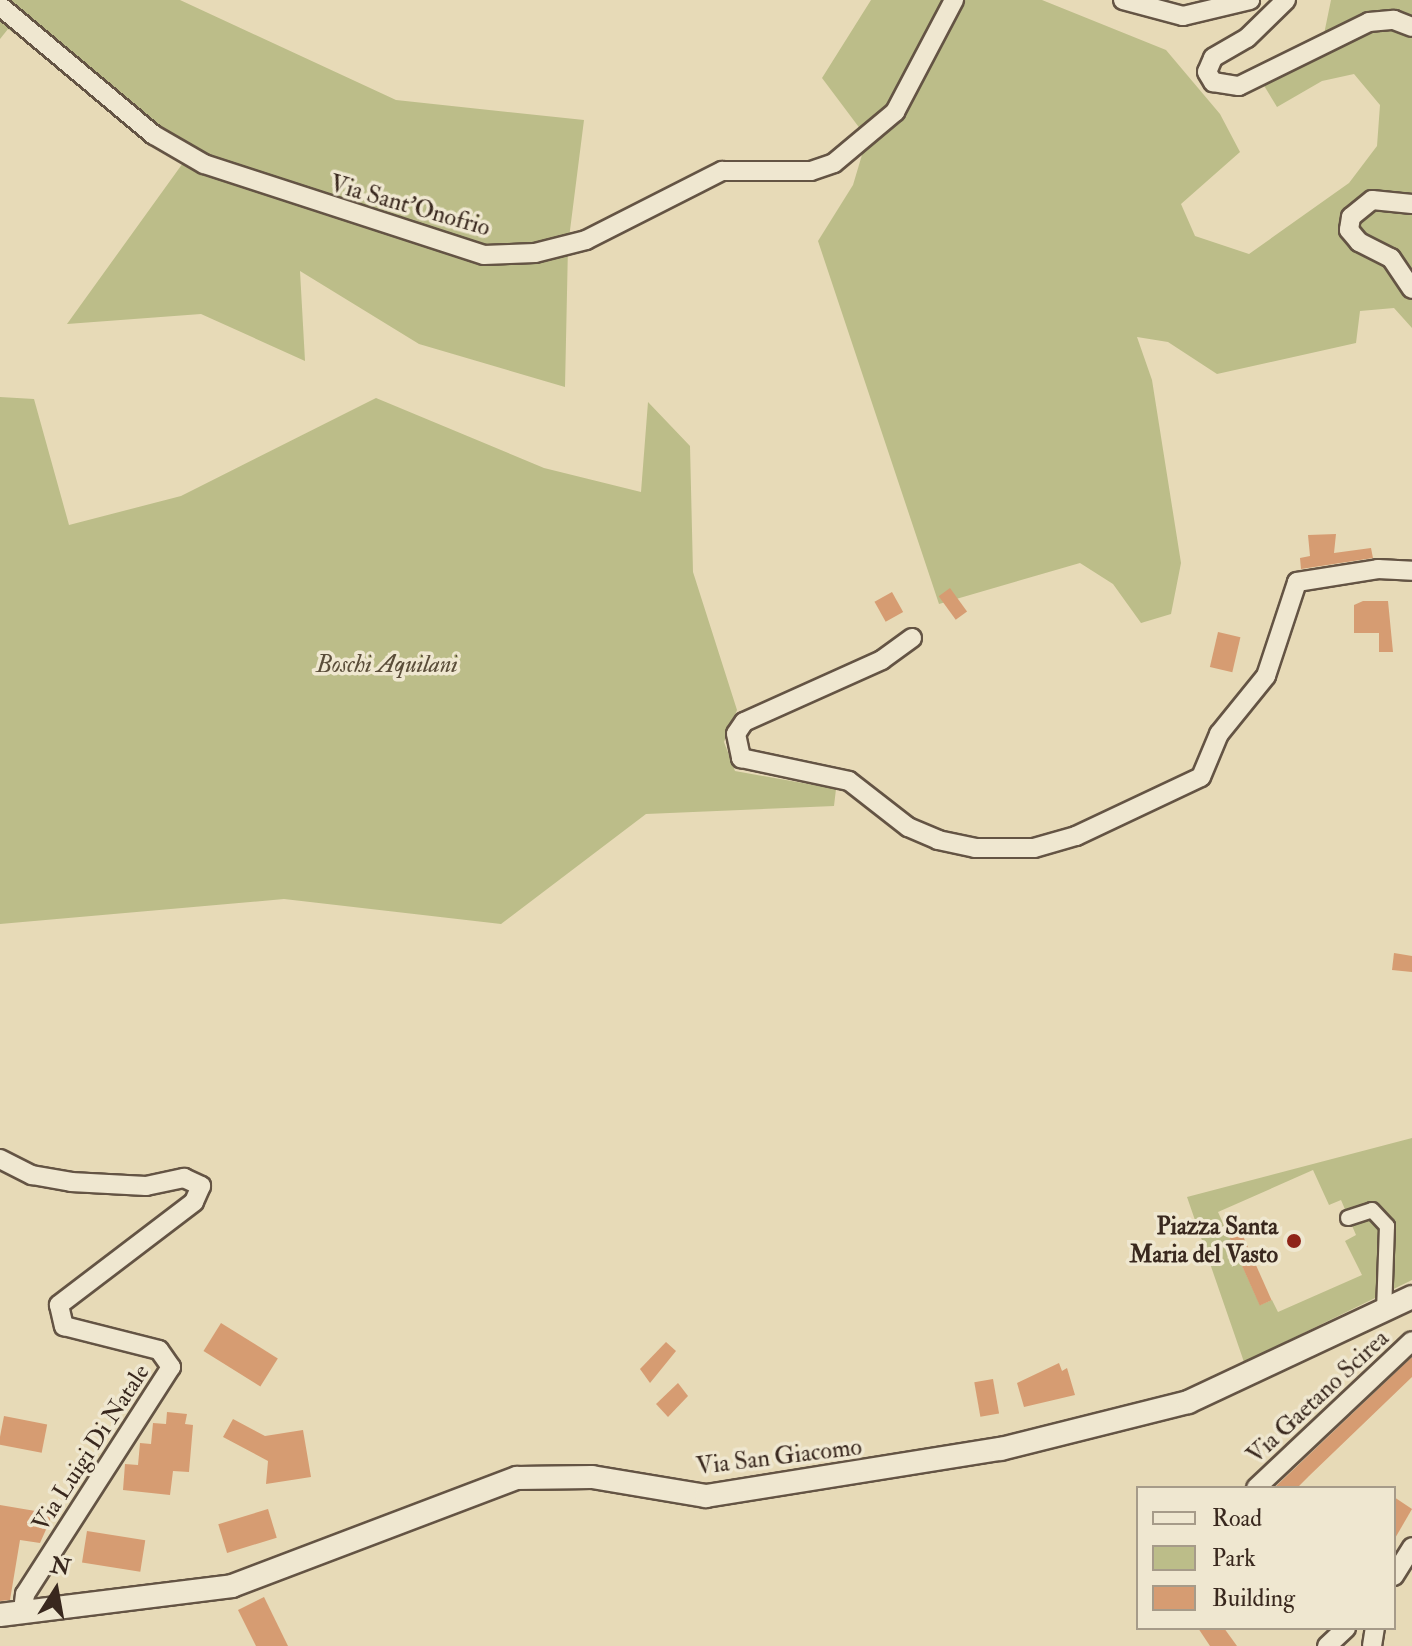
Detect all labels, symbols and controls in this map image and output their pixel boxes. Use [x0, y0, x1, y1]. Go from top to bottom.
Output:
street label: Via Sant'Onofrio [327, 169, 493, 243]
park label: Boschi Aquilani [316, 651, 458, 679]
place label: Piazza Santa Maria del Vasto [1129, 1213, 1278, 1269]
marker: Piazza Santa Maria del Vasto [1285, 1232, 1303, 1250]
street label: Via Gaetano Scirea [1241, 1324, 1395, 1470]
street label: Via Luigi Di Natale [26, 1359, 156, 1537]
street label: Via San Giacomo [695, 1433, 863, 1481]
legend [1136, 1486, 1396, 1630]
text: Road [1212, 1503, 1262, 1534]
text: Park [1212, 1543, 1256, 1574]
north arrow [16, 1550, 96, 1630]
text: N [48, 1551, 73, 1582]
text: Building [1212, 1583, 1295, 1614]

